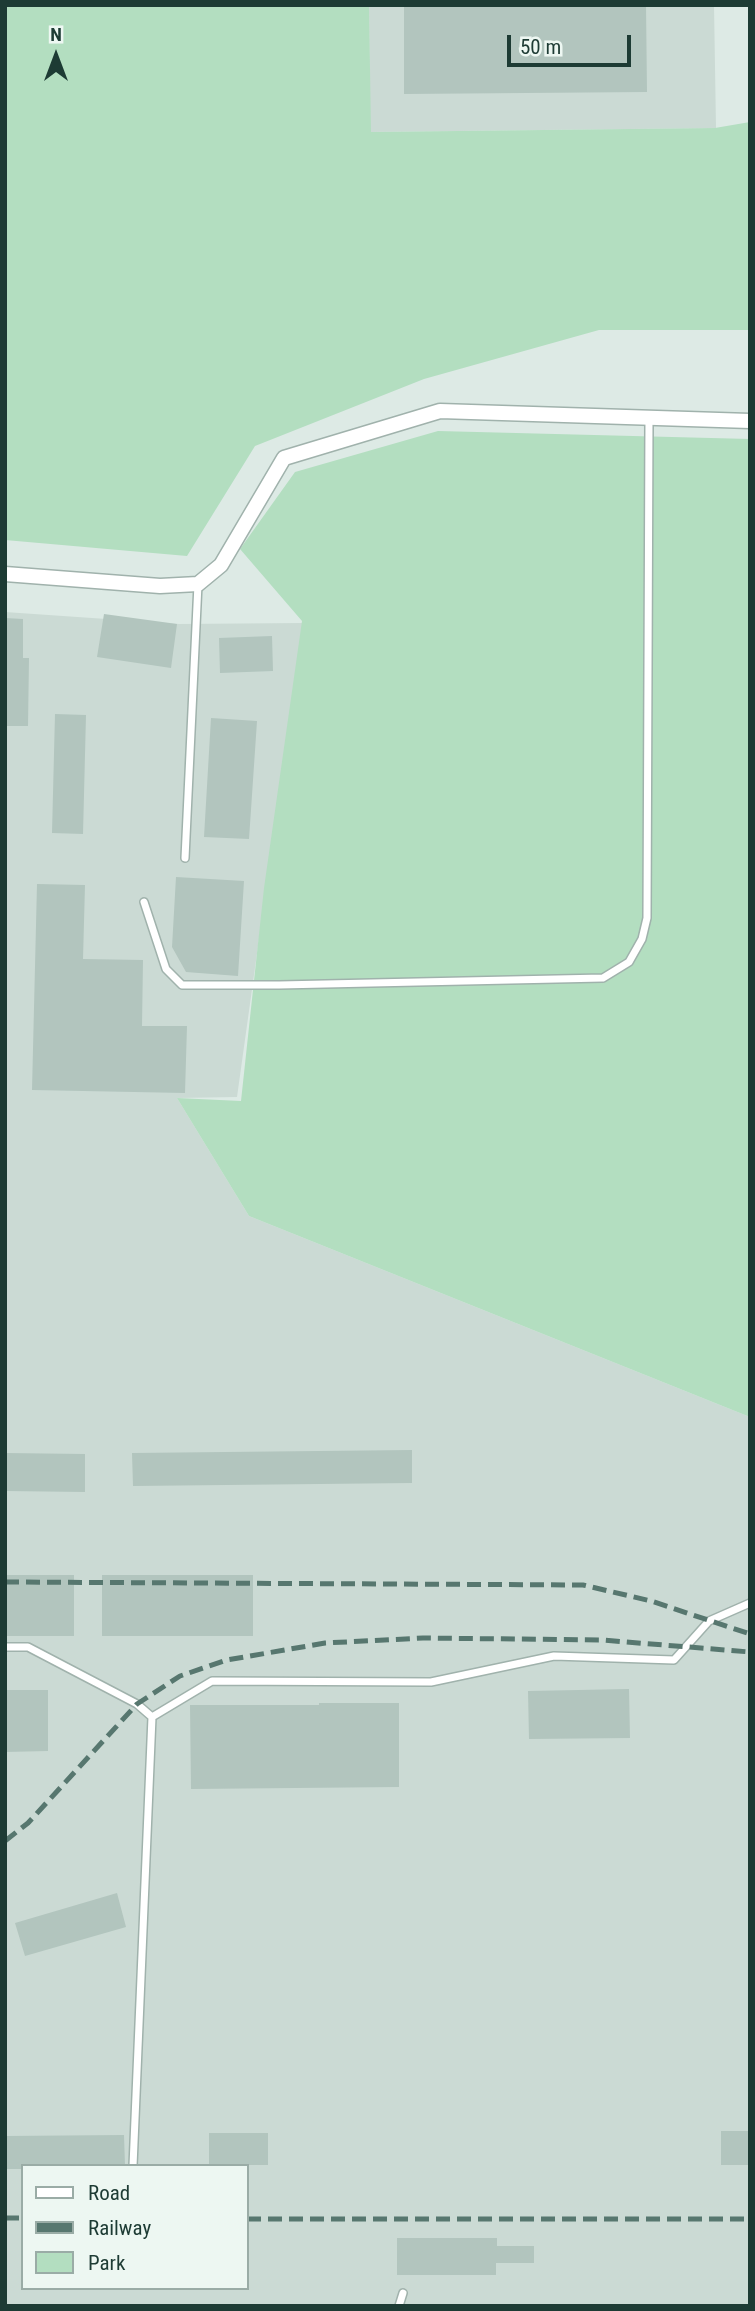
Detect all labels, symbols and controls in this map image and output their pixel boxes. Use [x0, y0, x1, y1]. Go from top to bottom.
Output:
north arrow [21, 21, 91, 91]
scale bar [510, 21, 634, 65]
text: N [50, 23, 62, 46]
text: 50 m [520, 35, 561, 59]
legend [21, 2164, 248, 2290]
text: Road [88, 2181, 130, 2205]
text: Railway [88, 2216, 151, 2240]
text: Park [88, 2251, 125, 2275]

